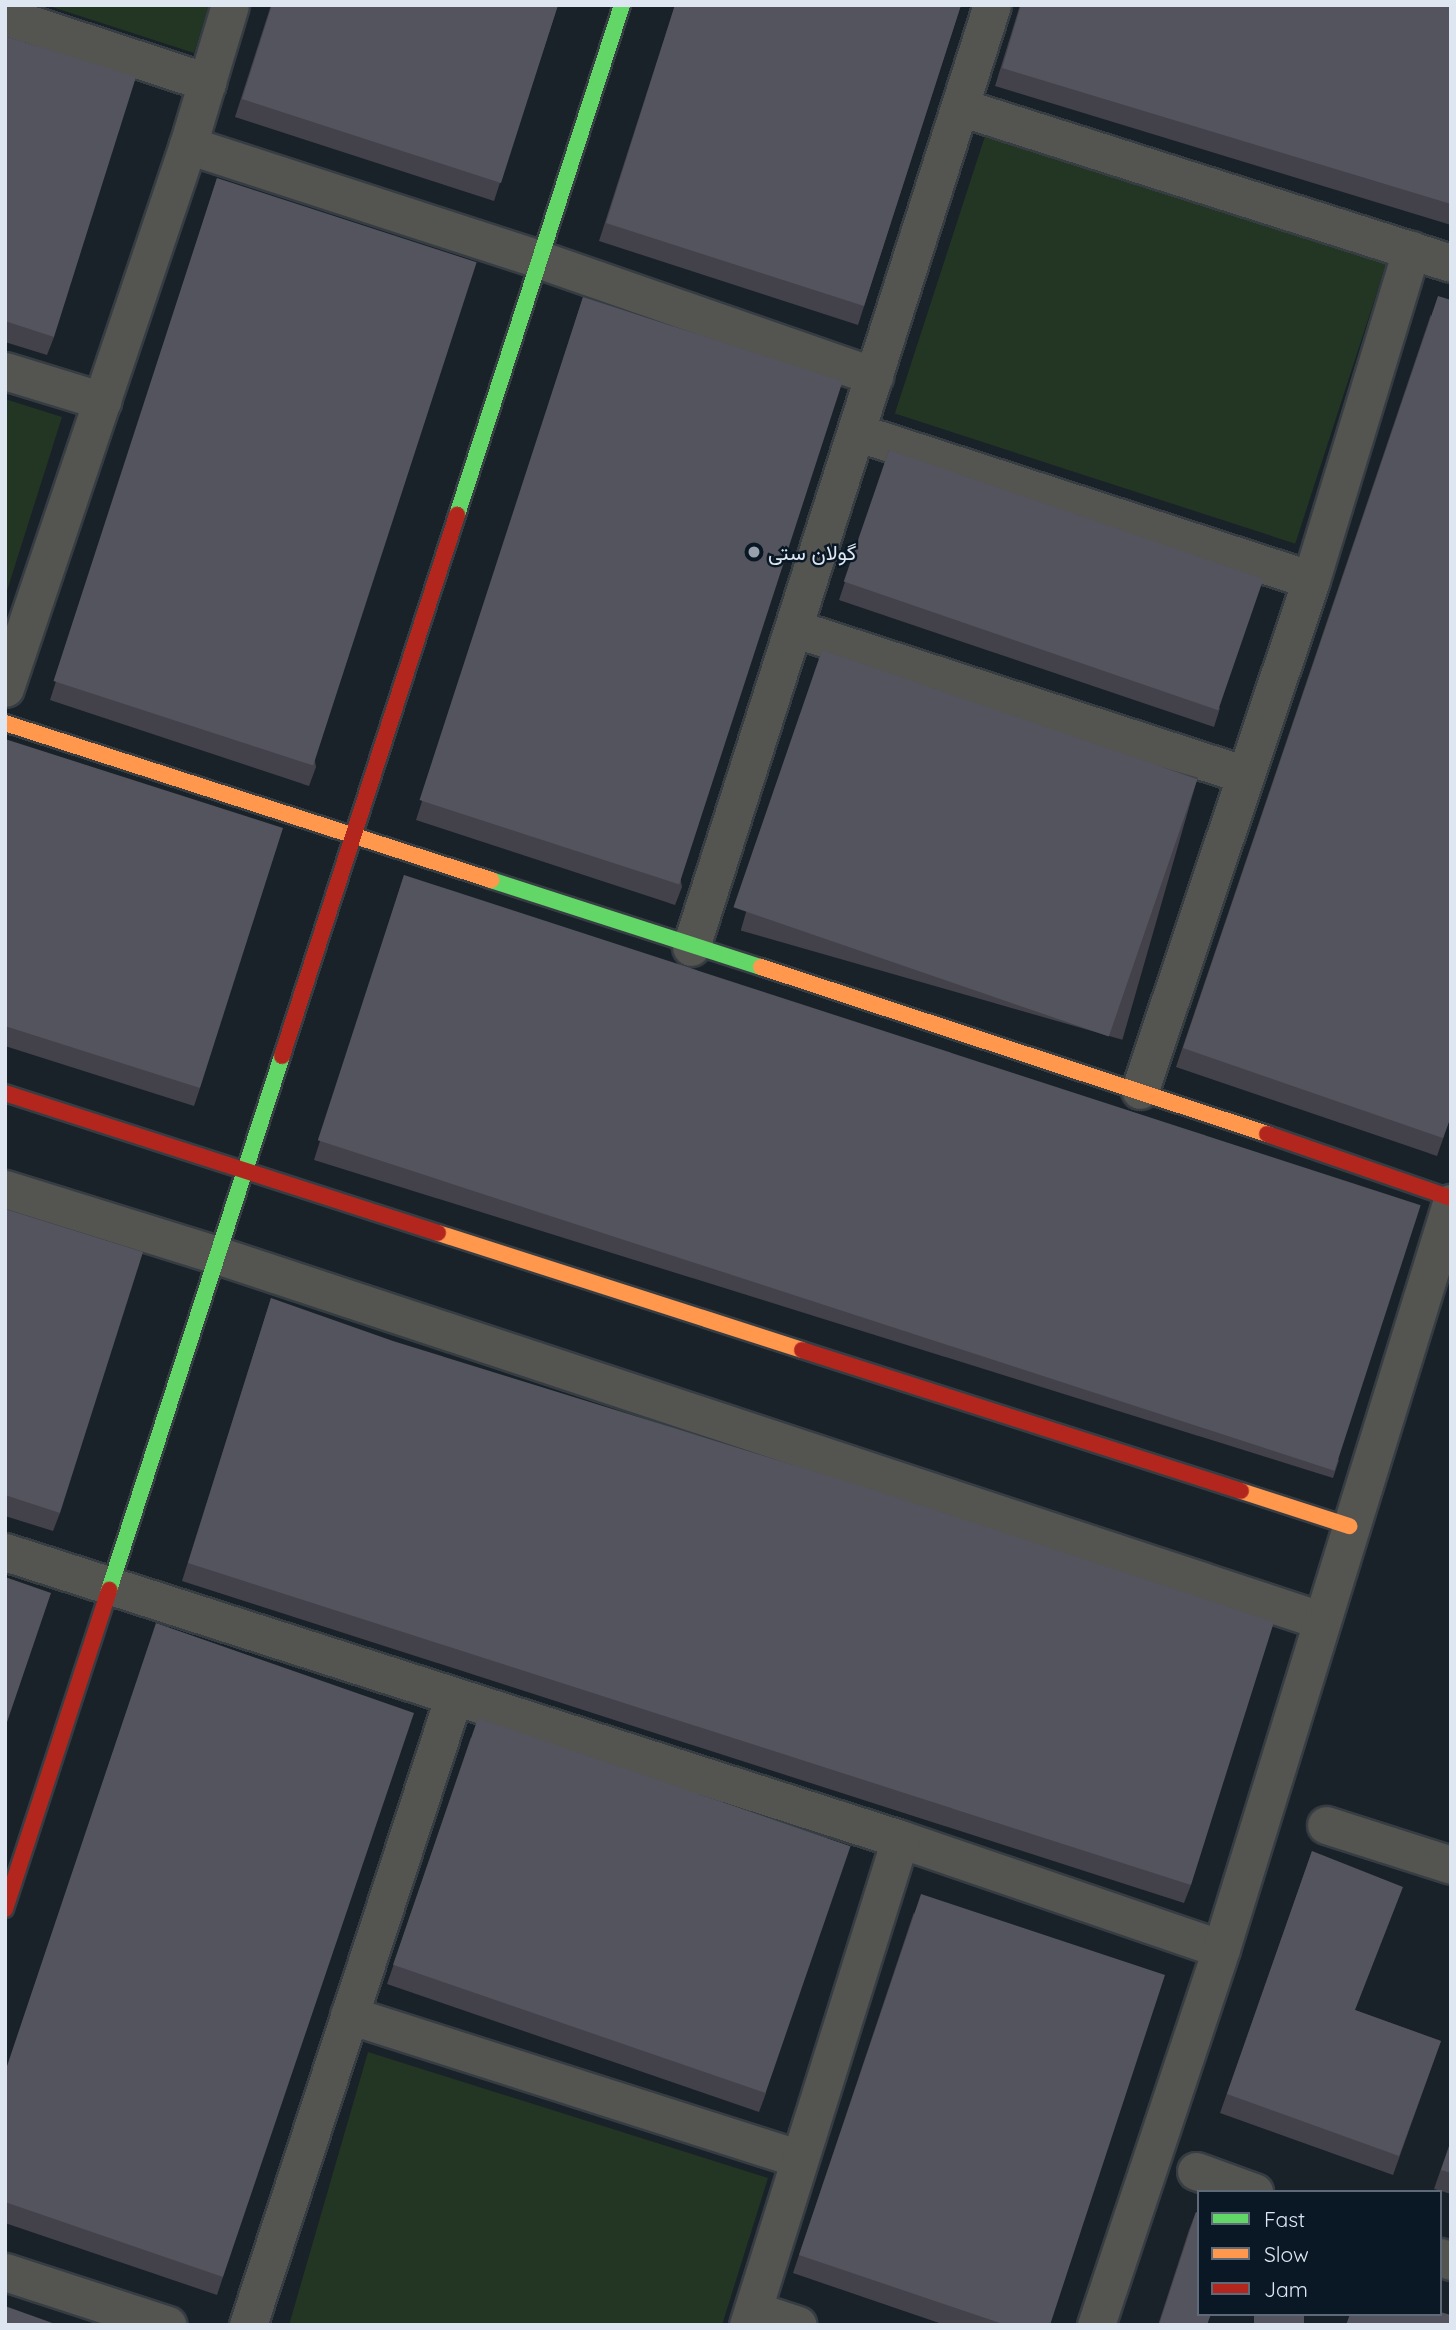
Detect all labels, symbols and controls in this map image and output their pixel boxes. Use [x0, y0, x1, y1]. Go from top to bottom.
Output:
place label: گولان ستی [768, 539, 856, 565]
marker: گولان ستی [746, 544, 762, 560]
legend [1197, 2190, 1442, 2316]
text: Fast [1264, 2206, 1305, 2232]
text: Slow [1264, 2241, 1309, 2267]
text: Jam [1264, 2276, 1308, 2302]

